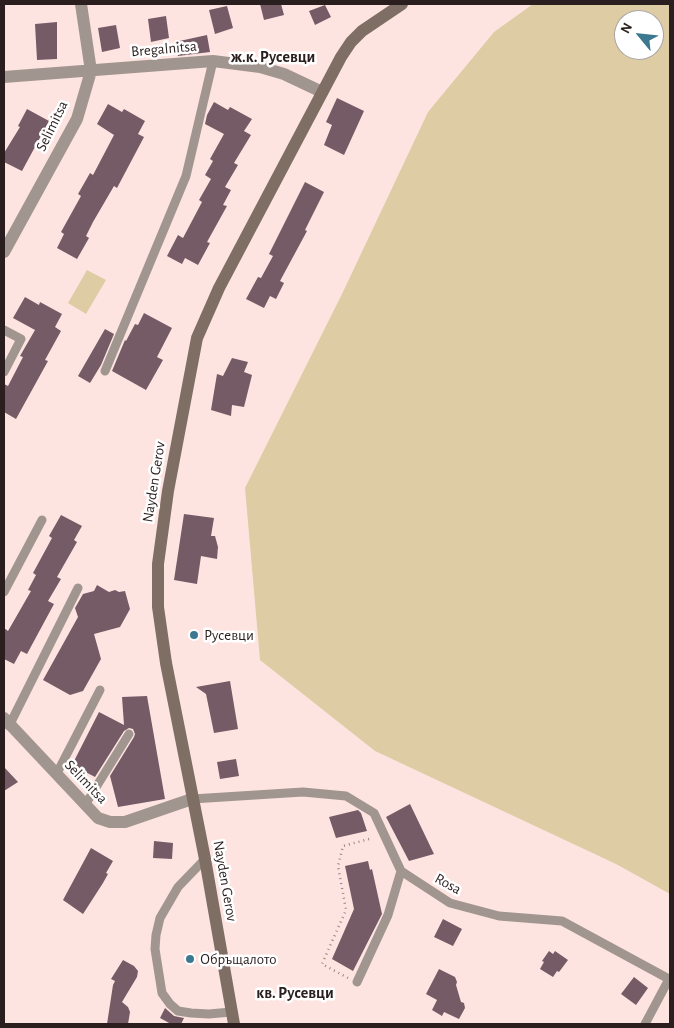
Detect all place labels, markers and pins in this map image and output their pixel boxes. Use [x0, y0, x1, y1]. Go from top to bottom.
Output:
place label: Русевци [204, 626, 254, 644]
marker: Русевци [188, 629, 200, 641]
place label: Обръщалото [200, 950, 276, 968]
marker: Обръщалото [184, 953, 196, 965]

